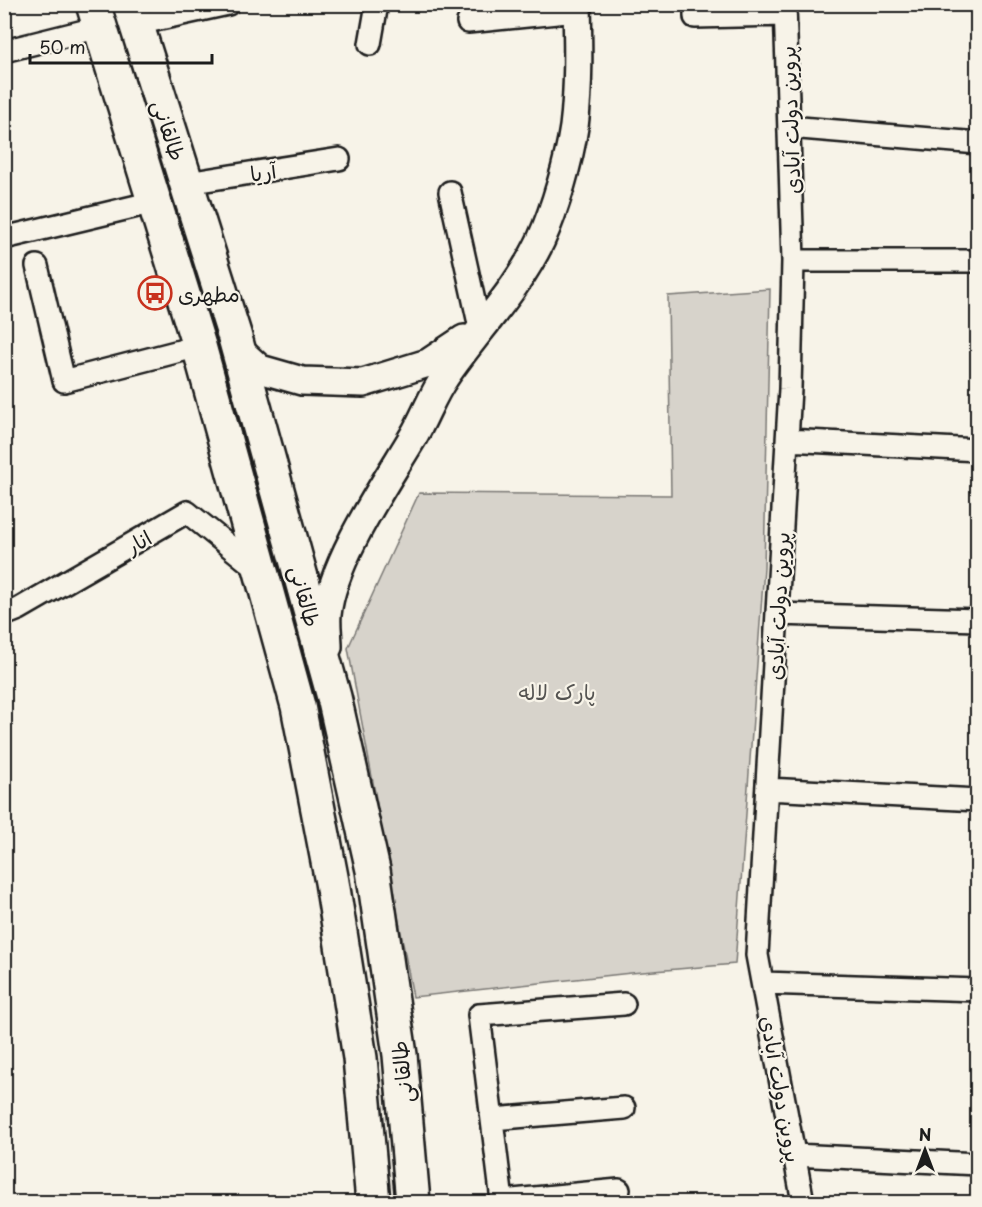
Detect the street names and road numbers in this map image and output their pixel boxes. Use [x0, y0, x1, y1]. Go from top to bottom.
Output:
street label: پروین دولت آبادی [770, 45, 808, 195]
street label: طالقانی [145, 95, 195, 165]
street label: آریا [247, 153, 279, 189]
street label: انار [118, 521, 157, 562]
street label: پروین دولت آبادی [757, 531, 797, 681]
street label: طالقانی [282, 562, 330, 630]
street label: پروین دولت آبادی [753, 1013, 811, 1165]
street label: طالقانی [382, 1039, 420, 1105]

